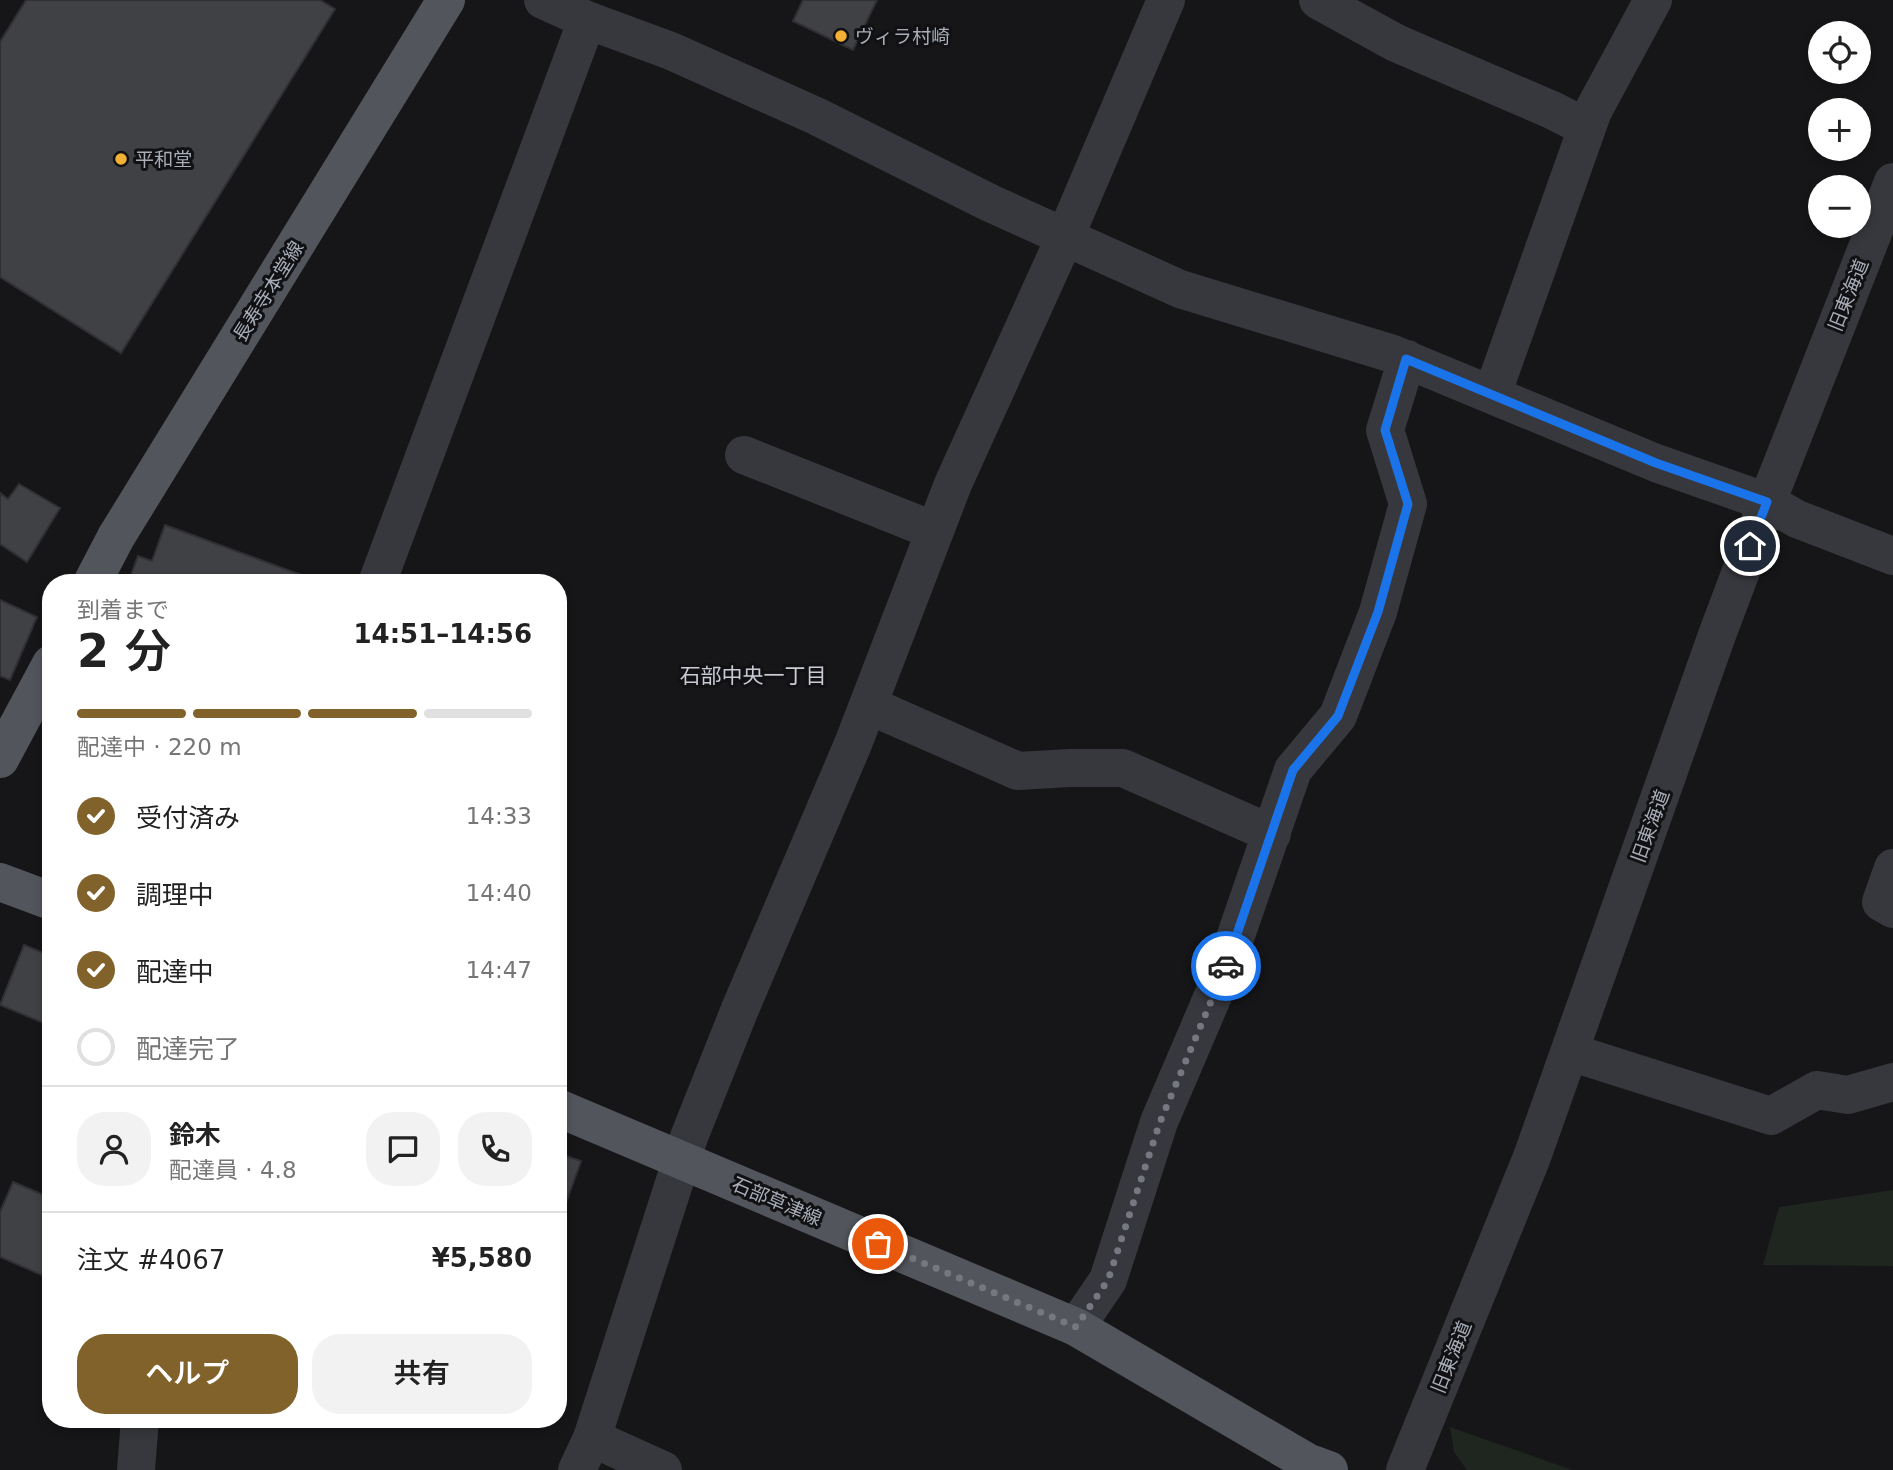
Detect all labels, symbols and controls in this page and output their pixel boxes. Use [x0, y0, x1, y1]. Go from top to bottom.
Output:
map controls [1808, 21, 1871, 238]
button: locate [1808, 21, 1871, 84]
place label: ヴィラ村崎 [855, 25, 950, 47]
marker: ヴィラ村崎 [833, 28, 849, 44]
button: + [1808, 98, 1871, 161]
place label: 平和堂 [135, 148, 192, 170]
marker: 平和堂 [113, 151, 129, 167]
button: − [1808, 175, 1871, 238]
street label: 長寿寺本堂線 [228, 237, 308, 345]
street label: 旧東海道 [1824, 256, 1872, 334]
pin [1720, 516, 1780, 576]
icon: home [1731, 527, 1769, 565]
text: 到着まで [77, 597, 169, 623]
text: 14:51–14:56 [353, 619, 532, 649]
text: 2 分 [77, 624, 171, 678]
district label: 石部中央一丁目 [680, 664, 827, 688]
text: 配達中 · 220 m [77, 734, 242, 760]
street label: 旧東海道 [1627, 787, 1673, 865]
icon: check [77, 797, 115, 835]
text: 受付済み [136, 803, 240, 833]
text: 14:33 [466, 803, 532, 829]
icon: check [77, 874, 115, 912]
text: 調理中 [136, 880, 214, 910]
text: 14:40 [466, 880, 532, 906]
courier [1191, 931, 1261, 1001]
icon: car [1207, 947, 1245, 985]
icon: check [77, 951, 115, 989]
text: 配達中 [136, 957, 214, 987]
text: 14:47 [466, 957, 532, 983]
text: 配達完了 [136, 1034, 240, 1064]
button: person [77, 1112, 151, 1186]
button: chat [366, 1112, 440, 1186]
button: phone [458, 1112, 532, 1186]
text: 鈴木 [169, 1120, 221, 1150]
text: 配達員 · 4.8 [169, 1157, 297, 1183]
street label: 石部草津線 [729, 1172, 825, 1230]
pin [848, 1214, 908, 1274]
icon: bag [859, 1225, 897, 1263]
text: ¥5,580 [432, 1243, 532, 1273]
text: 注文 #4067 [77, 1245, 225, 1275]
street label: 旧東海道 [1427, 1318, 1475, 1396]
button: ヘルプ [77, 1334, 298, 1414]
button: 共有 [312, 1334, 532, 1414]

